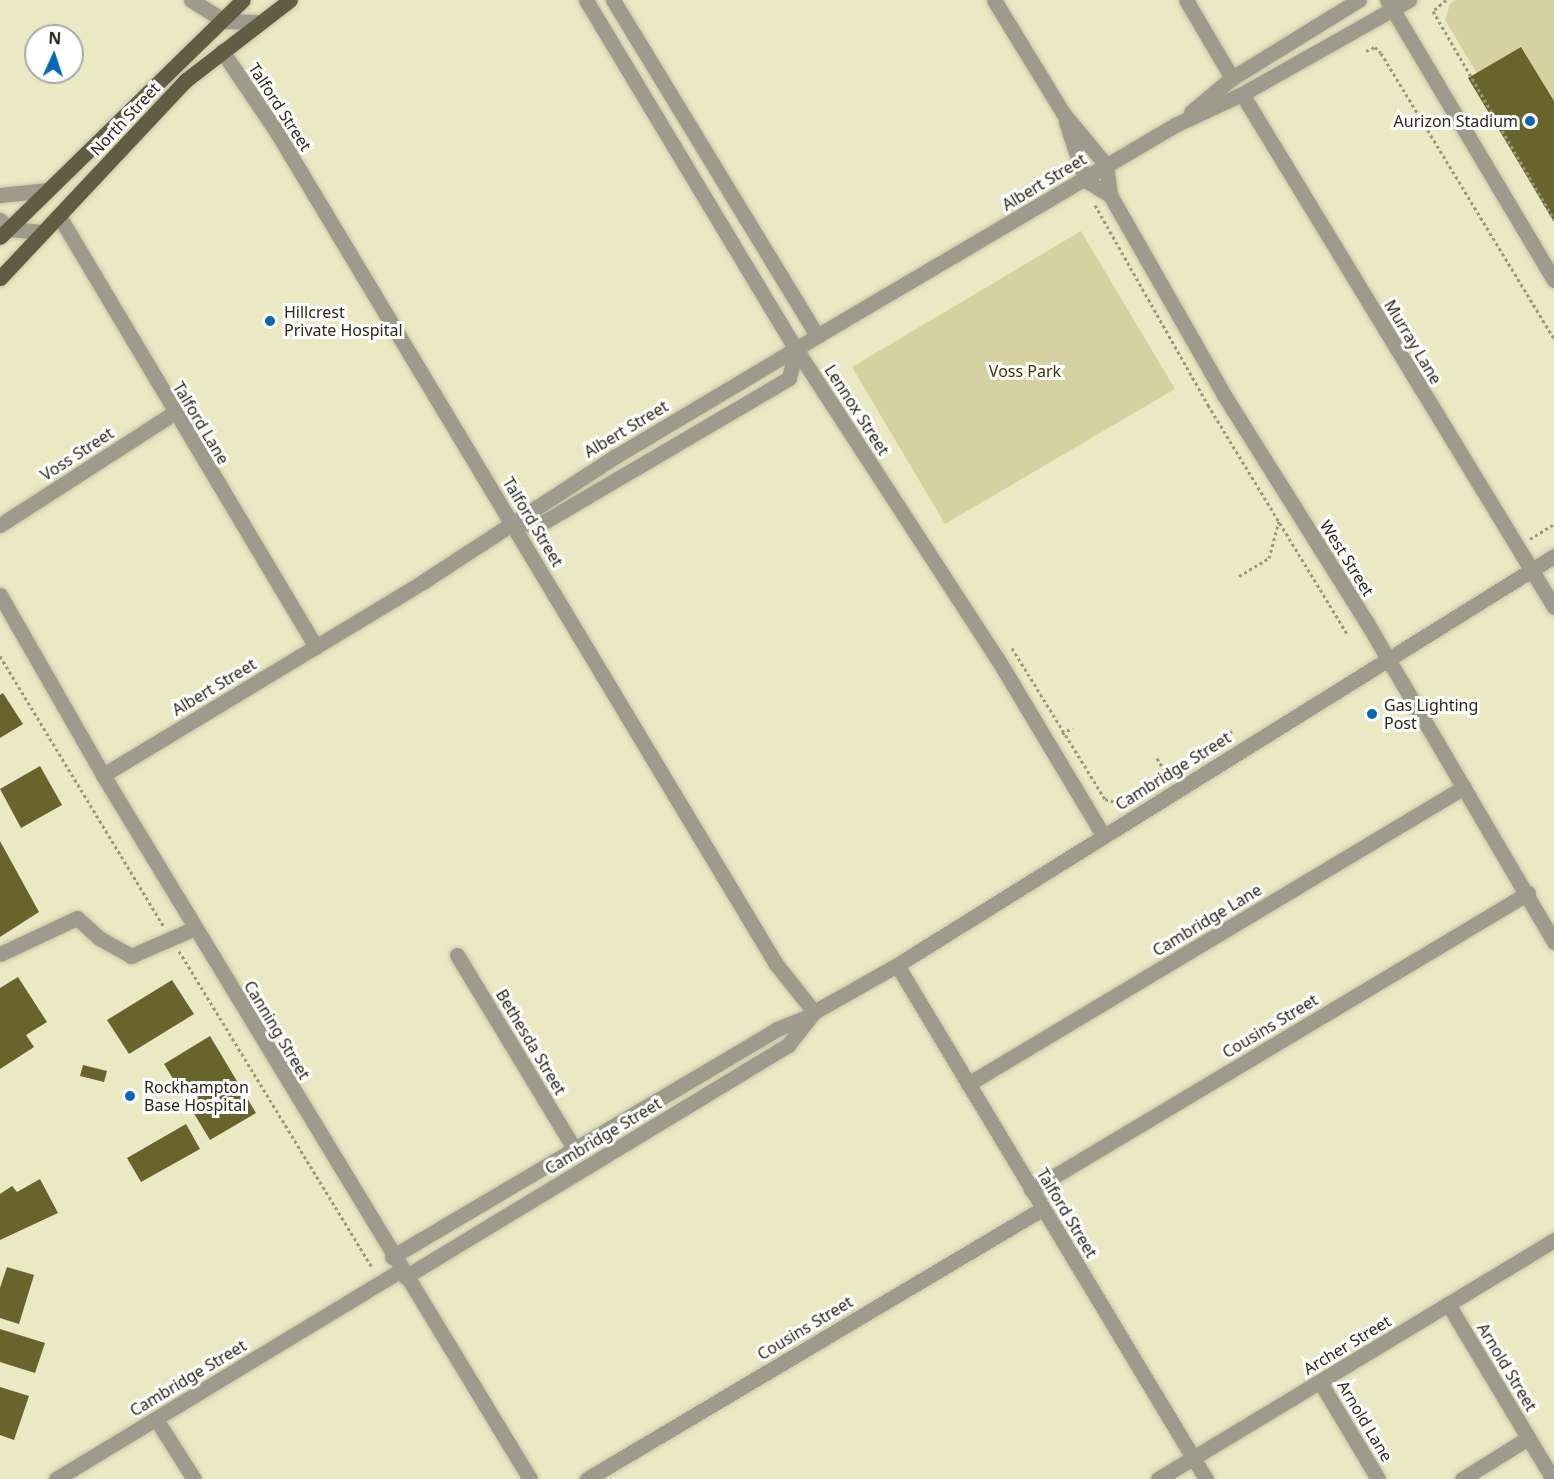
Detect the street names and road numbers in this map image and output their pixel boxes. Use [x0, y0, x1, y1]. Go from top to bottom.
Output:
street label: Talford Street [244, 59, 316, 155]
street label: North Street [86, 78, 164, 160]
street label: Albert Street [999, 149, 1089, 215]
street label: Murray Lane [1380, 296, 1446, 388]
street label: Lennox Street [821, 361, 893, 459]
street label: Talford Lane [169, 378, 233, 468]
street label: Albert Street [581, 396, 671, 462]
street label: Voss Street [37, 423, 117, 485]
street label: Talford Street [499, 474, 567, 570]
street label: West Street [1316, 517, 1378, 599]
street label: Albert Street [169, 654, 259, 720]
street label: Cambridge Street [1112, 728, 1234, 814]
street label: Cambridge Lane [1149, 880, 1265, 960]
street label: Canning Street [240, 977, 314, 1083]
street label: Bethesda Street [492, 986, 570, 1098]
street label: Cousins Street [1219, 990, 1321, 1062]
street label: Cambridge Street [541, 1094, 665, 1178]
street label: Talford Street [1033, 1165, 1101, 1261]
street label: Cousins Street [754, 1292, 856, 1364]
street label: Archer Street [1300, 1311, 1394, 1379]
street label: Arnold Street [1473, 1320, 1541, 1414]
street label: Cambridge Street [126, 1336, 250, 1420]
street label: Arnold Lane [1333, 1377, 1397, 1465]

